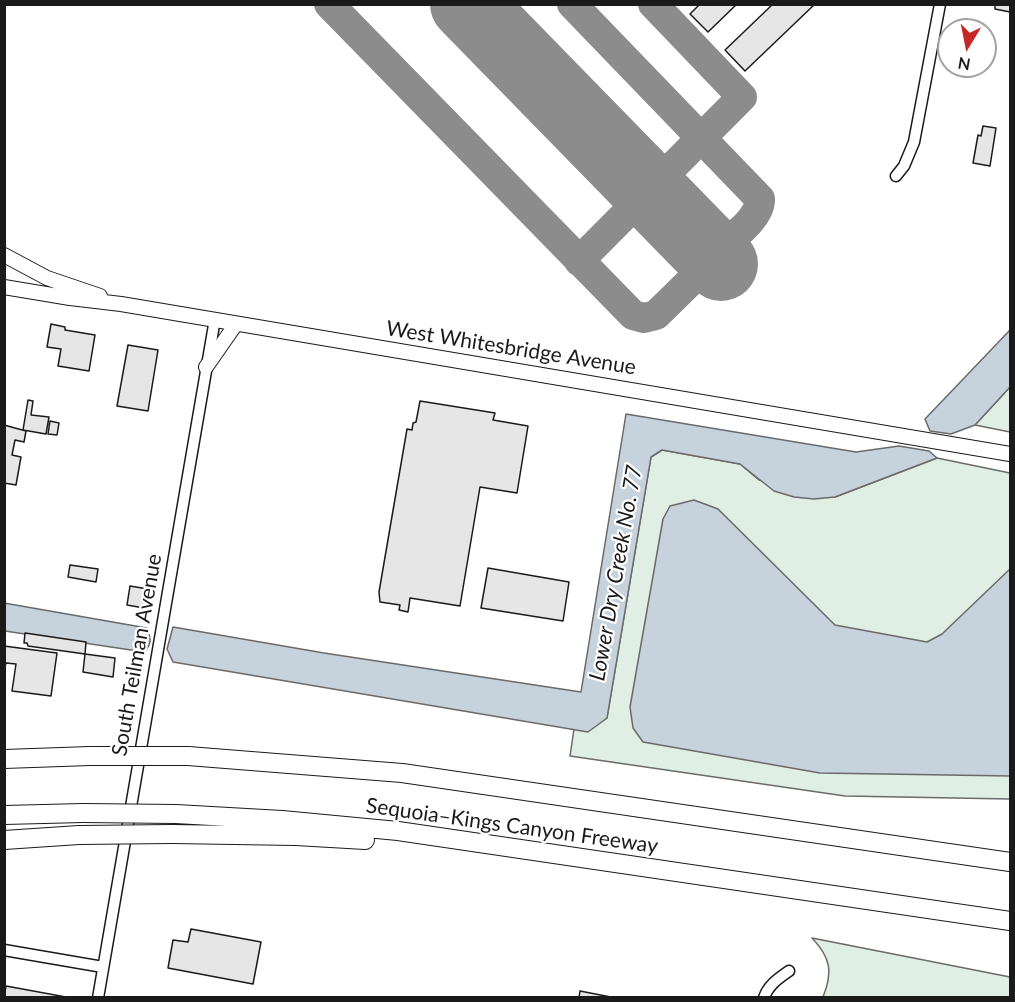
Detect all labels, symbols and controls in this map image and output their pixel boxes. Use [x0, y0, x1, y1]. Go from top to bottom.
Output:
north arrow [937, 18, 997, 78]
text: N [956, 54, 972, 75]
street label: West Whitesbridge Avenue [384, 316, 638, 380]
water label: Lower Dry Creek No. 77 [584, 463, 648, 683]
street label: South Teilman Avenue [107, 552, 167, 758]
street label: Sequoia–Kings Canyon Freeway [364, 793, 660, 859]

